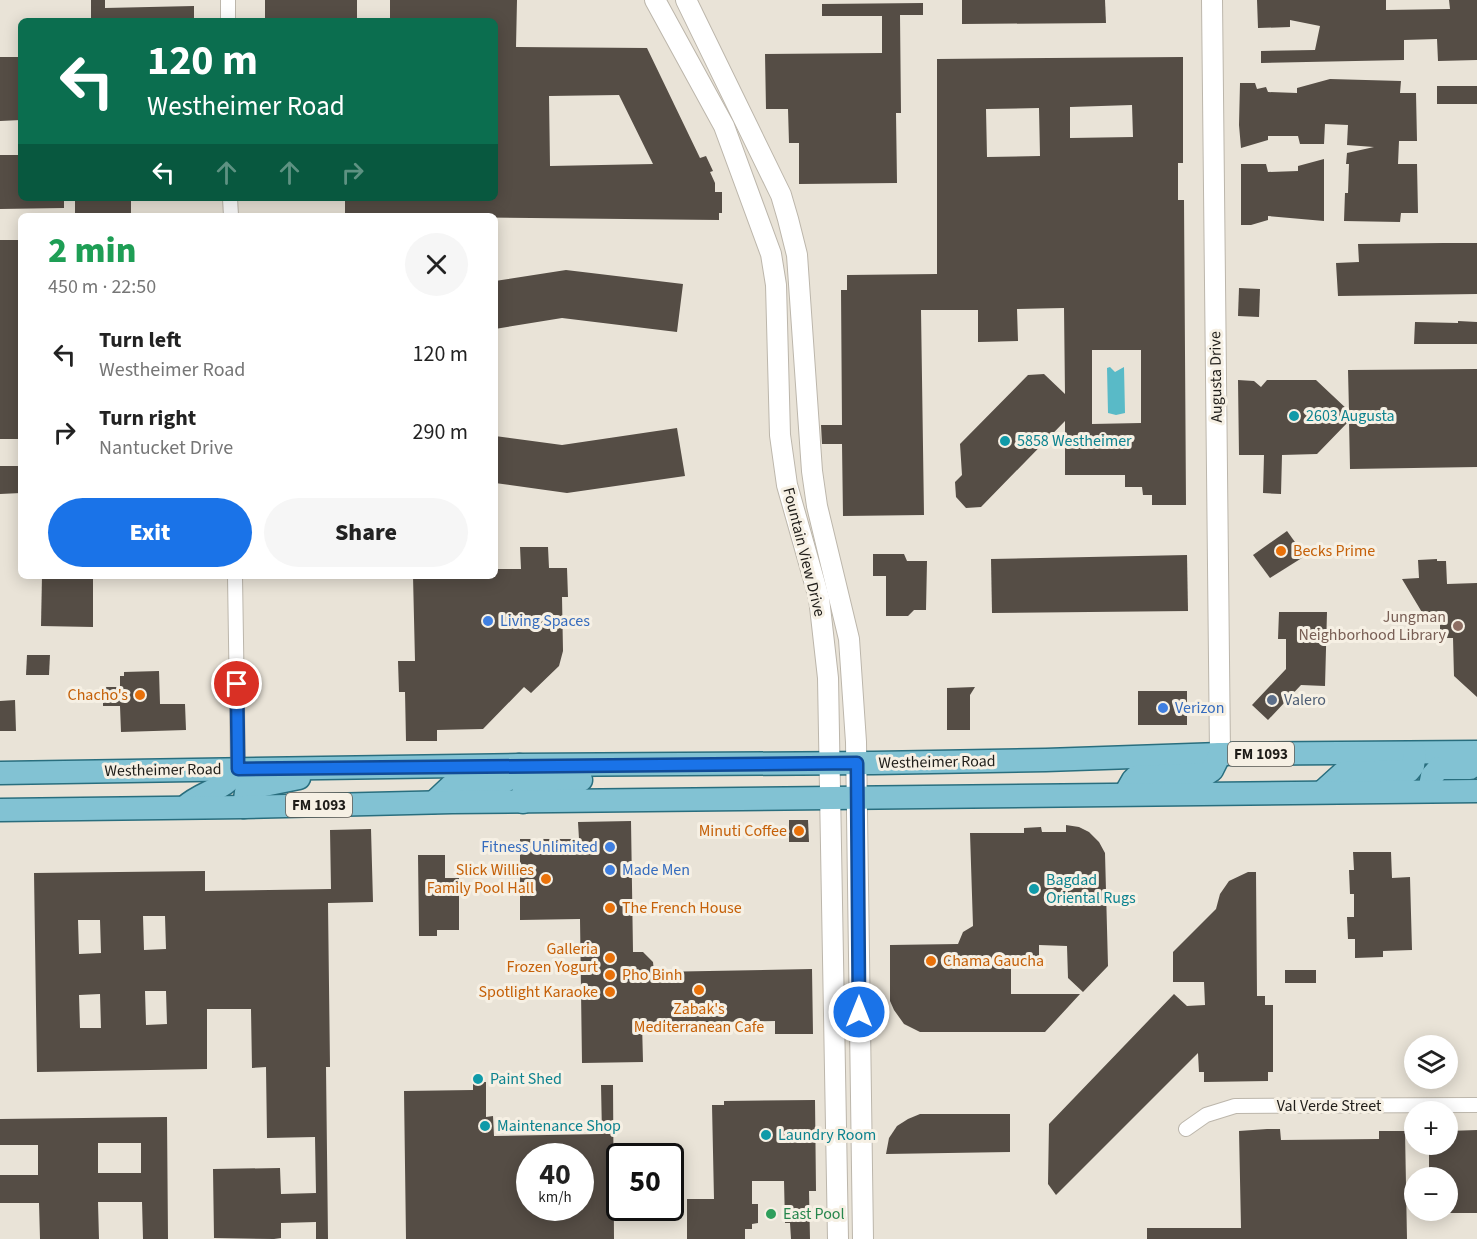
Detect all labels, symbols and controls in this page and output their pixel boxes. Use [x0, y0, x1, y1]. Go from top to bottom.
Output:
text: 120 m [147, 31, 258, 91]
icon: left [48, 42, 126, 120]
text: Westheimer Road [147, 87, 345, 126]
icon: left [147, 156, 180, 189]
icon: ahead [210, 156, 243, 189]
icon: ahead [273, 156, 306, 189]
icon: right [336, 156, 369, 189]
text: 2 min [48, 225, 136, 276]
button: close [405, 233, 468, 296]
text: 450 m · 22:50 [48, 273, 156, 301]
text: Turn left [99, 324, 181, 356]
street label: Augusta Drive [1204, 331, 1228, 423]
icon: left [48, 338, 81, 371]
text: 120 m [413, 338, 468, 370]
text: Westheimer Road [99, 356, 245, 384]
text: Turn right [99, 402, 196, 434]
place label: 2603 Augusta [1306, 405, 1395, 427]
marker: 2603 Augusta [1287, 409, 1301, 423]
icon: right [48, 416, 81, 449]
text: 290 m [413, 416, 468, 448]
place label: 5858 Westheimer [1017, 430, 1132, 452]
text: Nantucket Drive [99, 434, 233, 462]
marker: 5858 Westheimer [998, 434, 1012, 448]
street label: Fountain View Drive [777, 485, 831, 619]
button: Exit [48, 498, 252, 567]
button: Share [264, 498, 468, 567]
place label: Becks Prime [1293, 540, 1375, 562]
marker: Becks Prime [1274, 544, 1288, 558]
place label: Jungman Neighborhood Library [1299, 606, 1447, 646]
place label: Living Spaces [500, 610, 590, 632]
marker: Living Spaces [481, 614, 495, 628]
marker: Jungman Neighborhood Library [1451, 619, 1465, 633]
pin [211, 658, 262, 709]
icon: arrive [220, 667, 253, 700]
place label: Chacho's [68, 684, 128, 706]
marker: Chacho's [133, 688, 147, 702]
place label: Valero [1284, 689, 1326, 711]
marker: Valero [1265, 693, 1279, 707]
place label: Verizon [1175, 697, 1225, 719]
marker: Verizon [1156, 701, 1170, 715]
road number: FM 1093 [1228, 742, 1294, 766]
street label: Westheimer Road [878, 750, 996, 774]
street label: Westheimer Road [104, 758, 222, 782]
road number: FM 1093 [286, 793, 352, 817]
place label: Minuti Coffee [699, 820, 787, 842]
marker: Minuti Coffee [792, 824, 806, 838]
place label: Fitness Unlimited [481, 836, 598, 858]
marker: Fitness Unlimited [603, 840, 617, 854]
place label: Slick Willies Family Pool Hall [427, 859, 534, 899]
place label: Made Men [622, 859, 690, 881]
marker: Made Men [603, 863, 617, 877]
place label: Bagdad Oriental Rugs [1046, 869, 1136, 909]
marker: Slick Willies Family Pool Hall [539, 872, 553, 886]
marker: Bagdad Oriental Rugs [1027, 882, 1041, 896]
place label: The French House [622, 897, 742, 919]
marker: The French House [603, 901, 617, 915]
place label: Galleria Frozen Yogurt [507, 938, 599, 978]
place label: Chama Gaucha [943, 950, 1044, 972]
marker: Galleria Frozen Yogurt [603, 951, 617, 965]
marker: Chama Gaucha [924, 954, 938, 968]
place label: Pho Binh [622, 964, 682, 986]
marker: Pho Binh [603, 968, 617, 982]
position arrow [827, 980, 891, 1044]
place label: Spotlight Karaoke [479, 981, 598, 1003]
marker: Zabak's Mediterranean Cafe [692, 983, 706, 997]
marker: Spotlight Karaoke [603, 985, 617, 999]
place label: Zabak's Mediterranean Cafe [634, 998, 764, 1038]
map controls [1404, 1035, 1458, 1221]
button: layers [1404, 1035, 1458, 1089]
place label: Paint Shed [490, 1068, 562, 1090]
marker: Paint Shed [471, 1072, 485, 1086]
street label: Val Verde Street [1277, 1095, 1382, 1117]
button: + [1404, 1101, 1458, 1155]
place label: Maintenance Shop [497, 1115, 621, 1137]
marker: Maintenance Shop [478, 1119, 492, 1133]
place label: Laundry Room [778, 1124, 876, 1146]
marker: Laundry Room [759, 1128, 773, 1142]
speed limit sign: 50 [606, 1143, 684, 1221]
text: 40 [539, 1153, 571, 1196]
button: − [1404, 1167, 1458, 1221]
text: km/h [538, 1187, 572, 1208]
place label: East Pool [783, 1203, 845, 1225]
marker: East Pool [764, 1207, 778, 1221]

